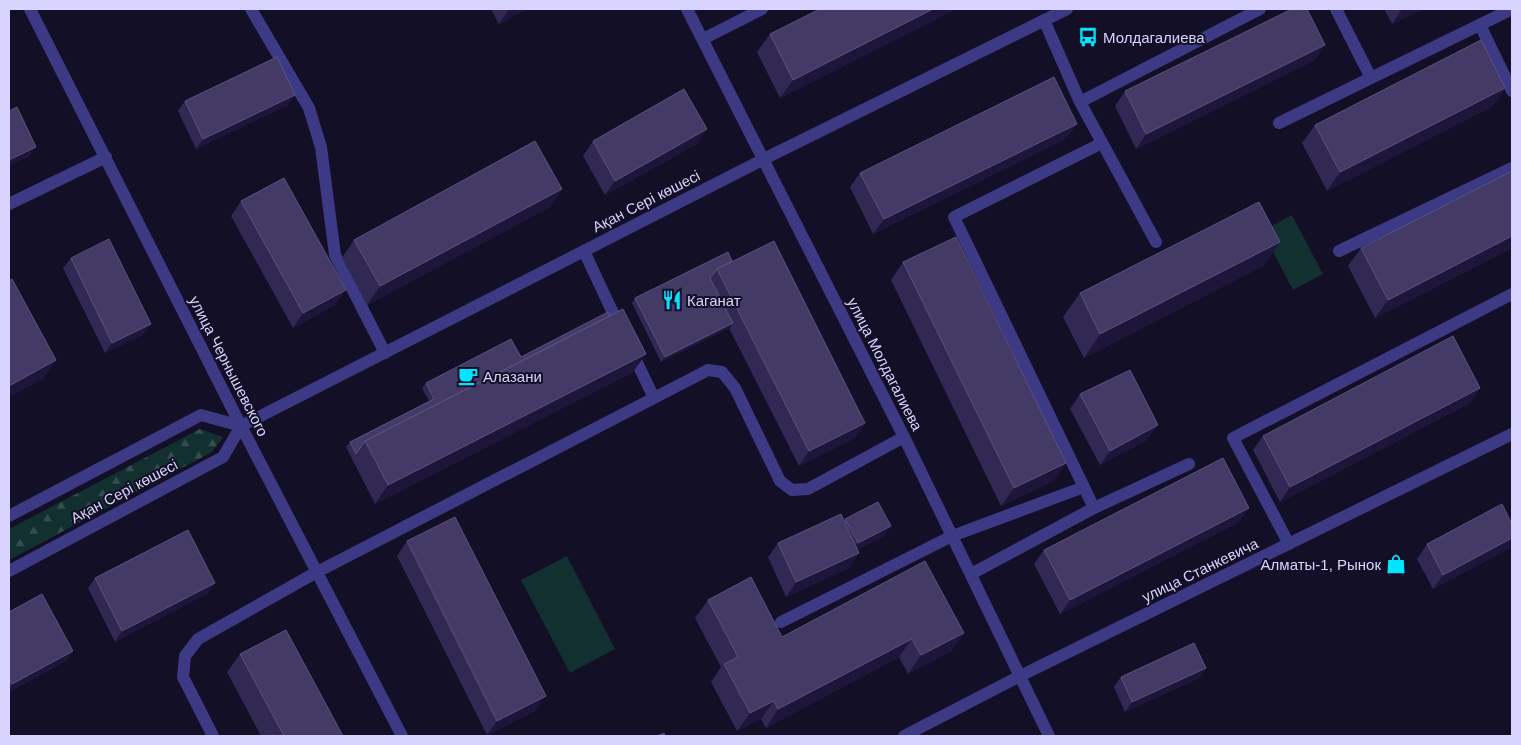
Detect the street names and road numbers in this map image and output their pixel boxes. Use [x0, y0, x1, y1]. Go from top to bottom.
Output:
street label: Ақан Сері көшесі [589, 167, 703, 235]
street label: улица Чернышевского [186, 293, 272, 439]
street label: улица Молдагалиева [844, 295, 926, 434]
street label: Ақан Сері көшесі [68, 456, 180, 526]
street label: улица Станкевича [1139, 534, 1261, 606]

